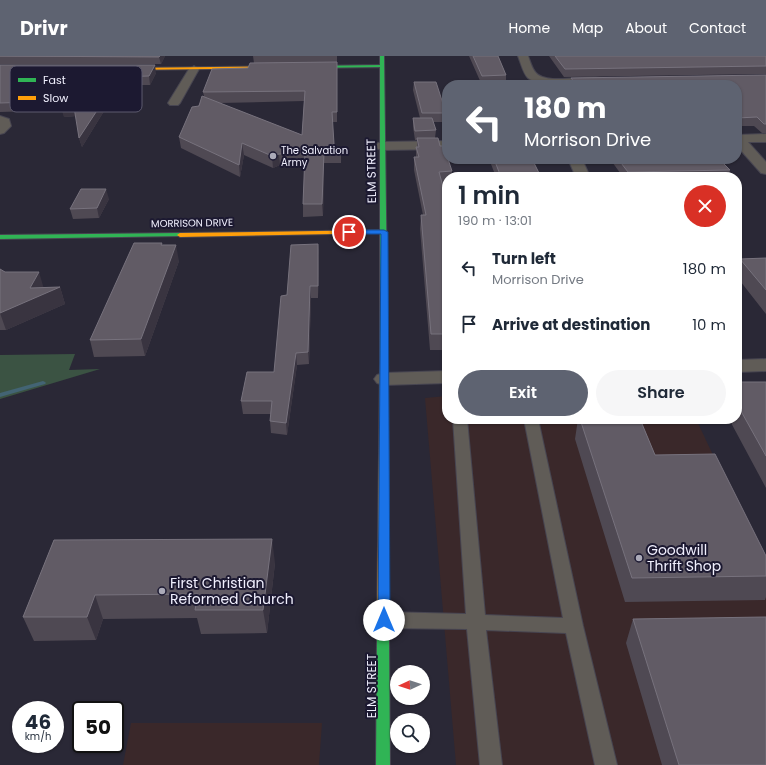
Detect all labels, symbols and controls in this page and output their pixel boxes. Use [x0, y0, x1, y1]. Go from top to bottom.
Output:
text: Drivr [20, 15, 68, 42]
text: Home [508, 18, 550, 38]
text: Map [572, 18, 603, 38]
text: About [625, 18, 667, 38]
text: Contact [689, 18, 746, 38]
legend [10, 66, 142, 112]
text: Fast [43, 72, 66, 88]
text: 180 m [524, 89, 607, 128]
text: Slow [43, 90, 68, 106]
icon: left [458, 96, 510, 148]
text: Morrison Drive [524, 127, 651, 152]
street label: ELM STREET [362, 138, 380, 203]
place label: The Salvation Army [281, 143, 348, 170]
marker: The Salvation Army [268, 151, 278, 161]
text: 1 min [458, 179, 520, 212]
button: close [684, 185, 726, 227]
text: 190 m · 13:01 [458, 211, 532, 230]
street label: MORRISON DRIVE [151, 215, 233, 231]
pin [332, 215, 366, 249]
icon: arrive [338, 221, 360, 243]
text: Turn left [492, 248, 556, 269]
icon: left [458, 257, 480, 279]
text: 180 m [683, 258, 726, 279]
text: Morrison Drive [492, 270, 584, 289]
icon: arrive [458, 313, 480, 335]
text: Arrive at destination [492, 314, 650, 335]
text: 10 m [692, 314, 726, 335]
button: Exit [458, 370, 588, 416]
button: Share [596, 370, 726, 416]
place label: Goodwill Thrift Shop [647, 540, 721, 576]
marker: Goodwill Thrift Shop [634, 553, 644, 563]
place label: First Christian Reformed Church [170, 573, 294, 609]
marker: First Christian Reformed Church [157, 586, 167, 596]
position arrow [363, 599, 405, 641]
street label: ELM STREET [363, 653, 380, 718]
north arrow [390, 665, 430, 705]
map controls [390, 665, 430, 753]
speed limit sign: 50 [72, 701, 124, 753]
text: 46 [25, 708, 51, 736]
button: search [390, 713, 430, 753]
text: km/h [25, 729, 51, 744]

